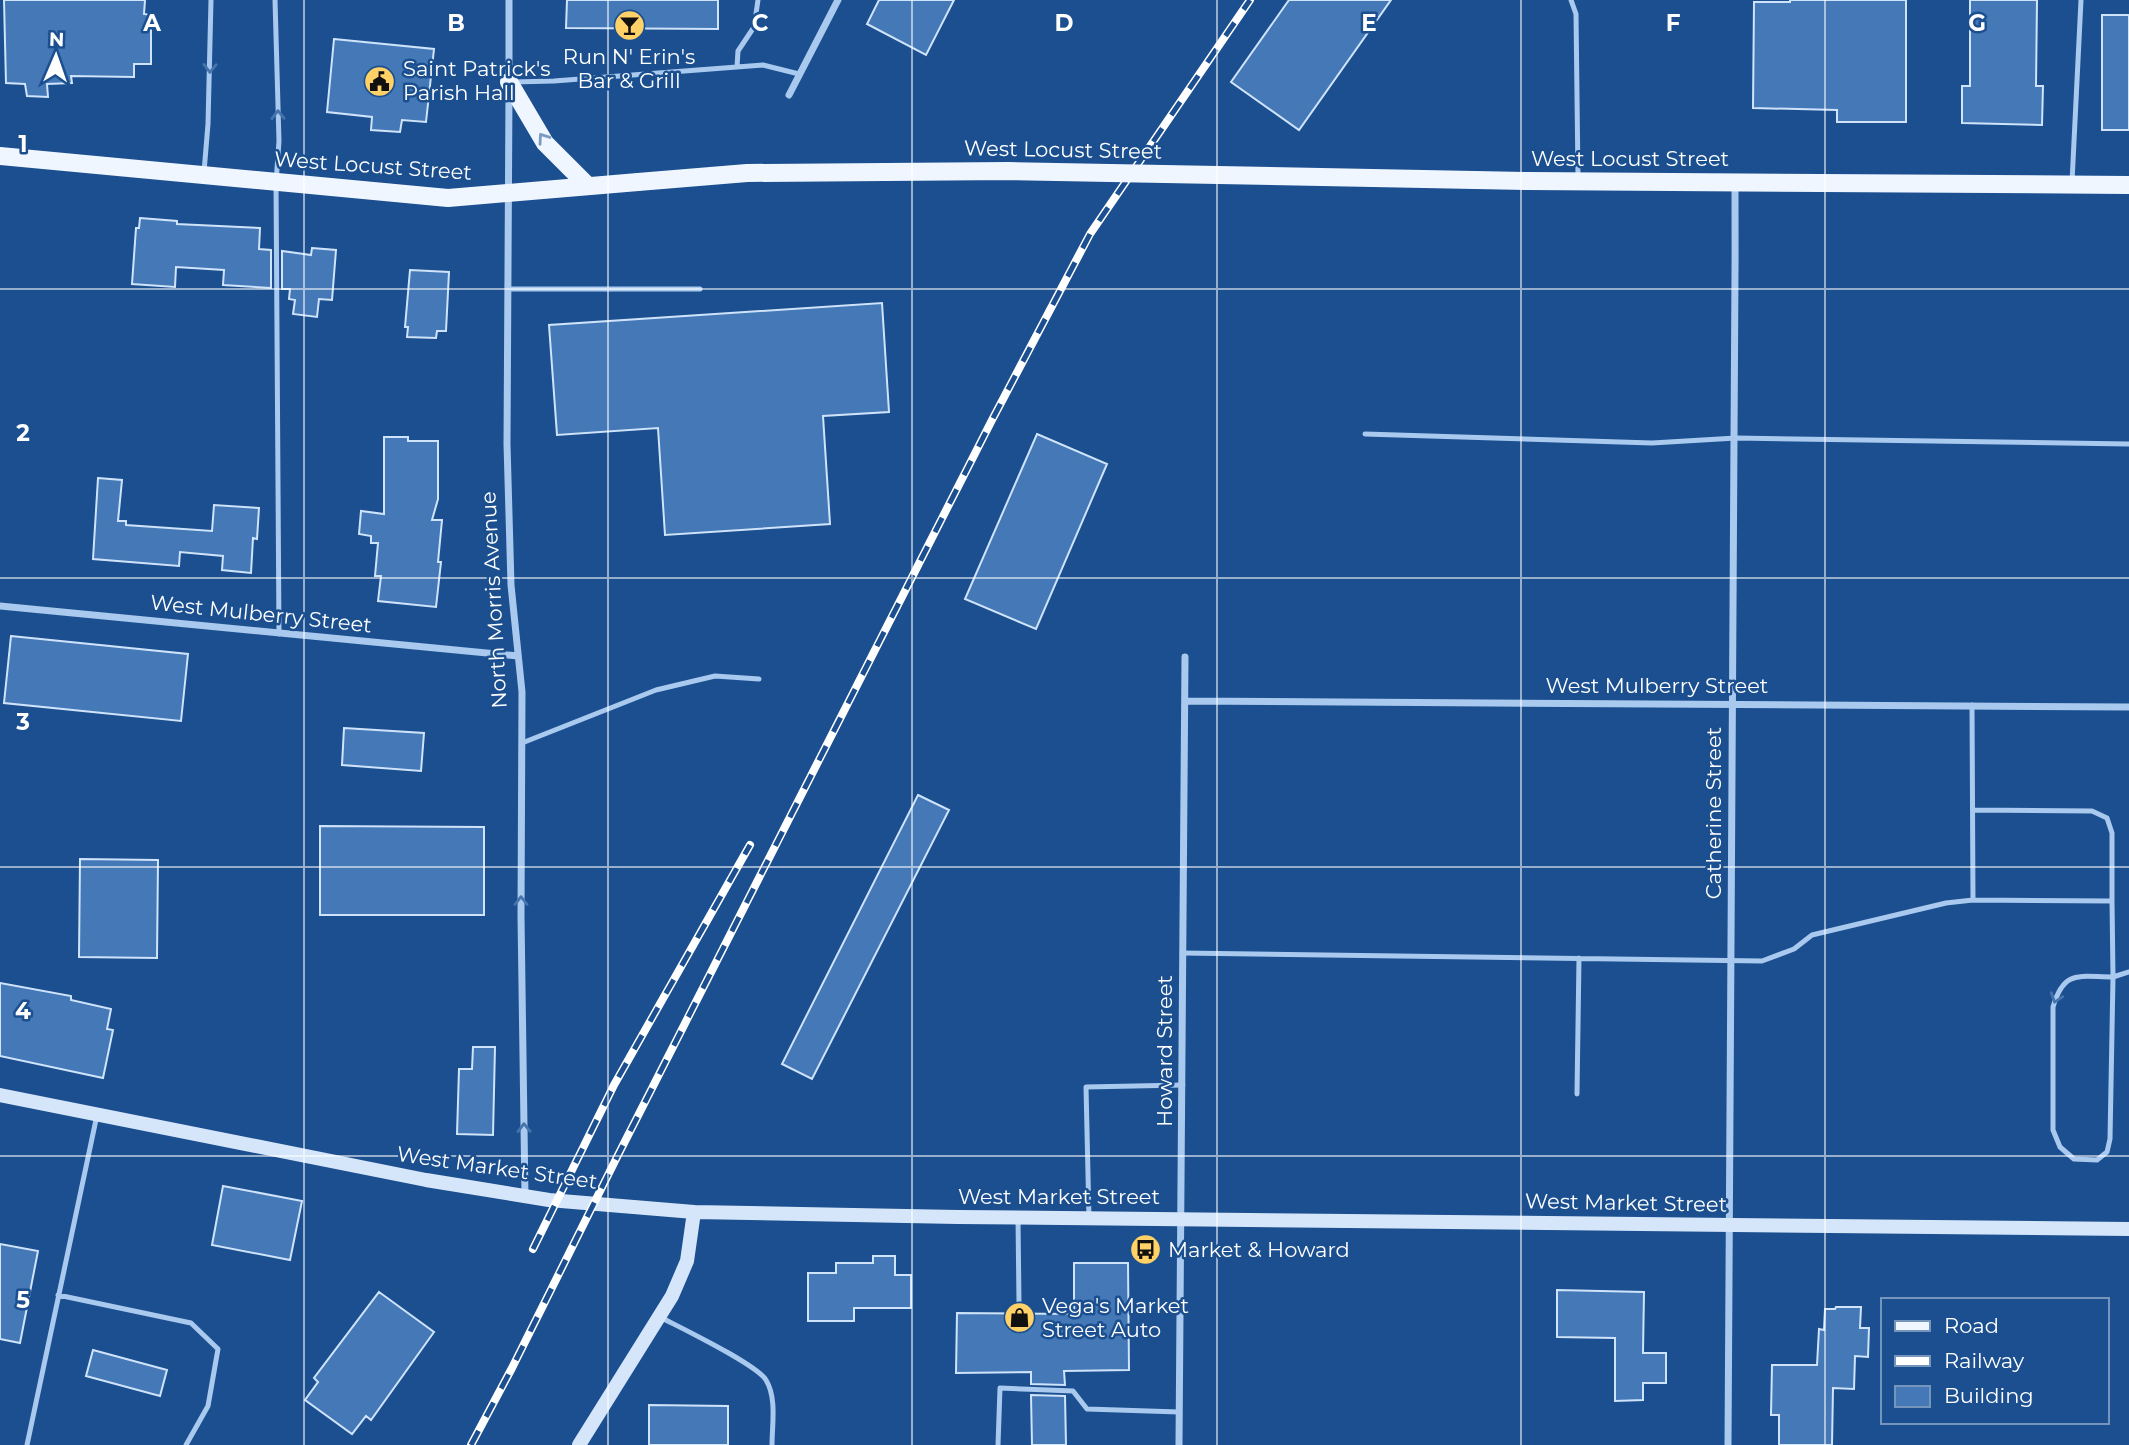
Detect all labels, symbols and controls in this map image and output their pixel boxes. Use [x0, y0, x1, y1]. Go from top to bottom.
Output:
bar icon: Run N' Erin's Bar & Grill [612, 8, 646, 42]
text: A [142, 9, 161, 37]
text: B [447, 9, 465, 37]
text: C [752, 9, 769, 37]
text: D [1055, 9, 1074, 37]
text: E [1361, 9, 1377, 37]
text: F [1666, 9, 1681, 37]
text: G [1968, 9, 1986, 37]
north arrow [21, 21, 91, 91]
text: N [48, 28, 65, 51]
place label: Run N' Erin's Bar & Grill [563, 44, 695, 93]
place label: Saint Patrick's Parish Hall [403, 56, 550, 105]
one-way arrow [202, 63, 217, 74]
public building icon: Saint Patrick's Parish Hall [363, 64, 397, 98]
one-way arrow [270, 109, 286, 119]
text: 1 [18, 130, 28, 158]
one-way arrow [539, 133, 551, 146]
street label: West Locust Street [964, 135, 1162, 164]
street label: West Locust Street [273, 146, 473, 185]
street label: West Locust Street [1531, 146, 1729, 171]
text: 2 [16, 419, 30, 447]
street label: North Morris Avenue [475, 491, 512, 709]
street label: West Mulberry Street [149, 589, 373, 638]
street label: West Mulberry Street [1546, 673, 1768, 698]
text: 3 [15, 708, 30, 736]
street label: Catherine Street [1701, 727, 1726, 899]
one-way arrow [513, 895, 529, 906]
street label: Howard Street [1152, 975, 1177, 1127]
one-way arrow [2050, 991, 2065, 1003]
text: 4 [15, 997, 31, 1025]
one-way arrow [516, 1123, 532, 1133]
street label: West Market Street [395, 1141, 599, 1194]
street label: West Market Street [958, 1184, 1160, 1209]
street label: West Market Street [1525, 1188, 1727, 1217]
bus stop icon: Market & Howard [1128, 1233, 1162, 1267]
place label: Market & Howard [1168, 1237, 1350, 1262]
text: 5 [16, 1286, 30, 1314]
place label: Vega's Market Street Auto [1042, 1293, 1189, 1342]
legend [1881, 1298, 2108, 1424]
shop icon: Vega's Market Street Auto [1002, 1301, 1036, 1335]
text: Road [1944, 1313, 1999, 1338]
text: Railway [1944, 1348, 2025, 1373]
text: Building [1944, 1383, 2034, 1408]

